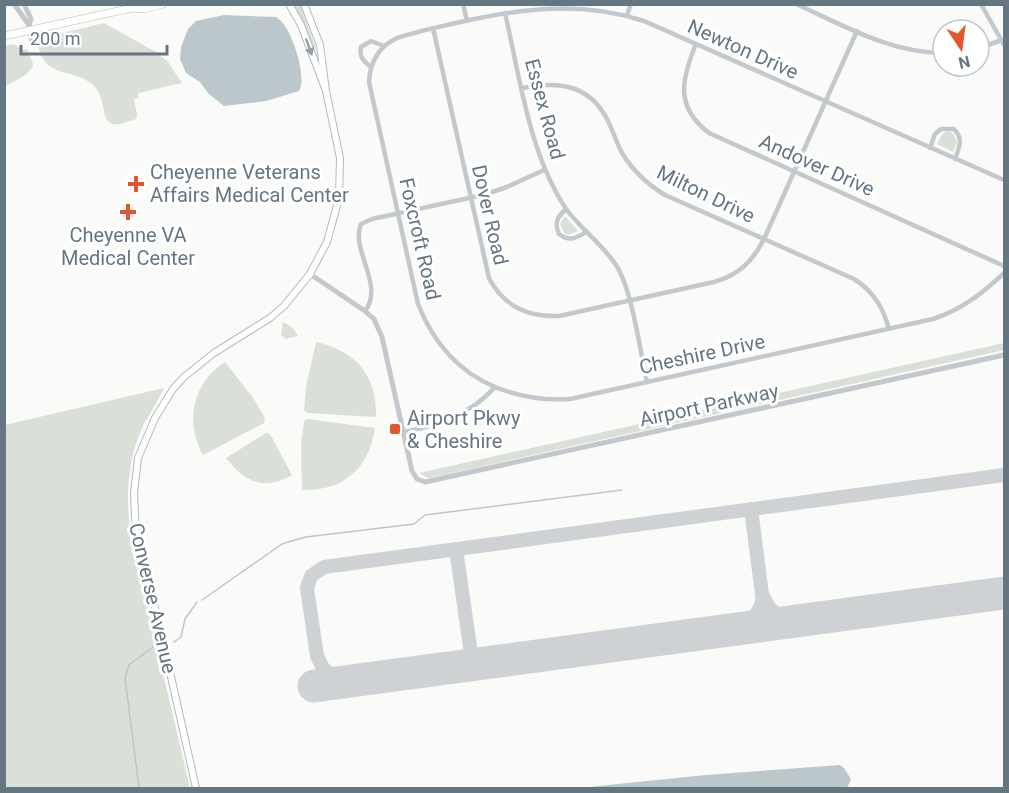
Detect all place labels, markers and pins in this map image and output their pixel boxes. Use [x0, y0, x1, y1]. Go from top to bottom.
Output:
place label: Cheyenne Veterans Affairs Medical Center [150, 160, 349, 207]
marker: Cheyenne Veterans Affairs Medical Center [127, 175, 145, 193]
marker: Cheyenne VA Medical Center [119, 203, 137, 221]
place label: Cheyenne VA Medical Center [61, 223, 195, 270]
place label: Airport Pkwy & Cheshire [407, 406, 521, 453]
marker: Airport Pkwy & Cheshire [388, 422, 402, 436]

